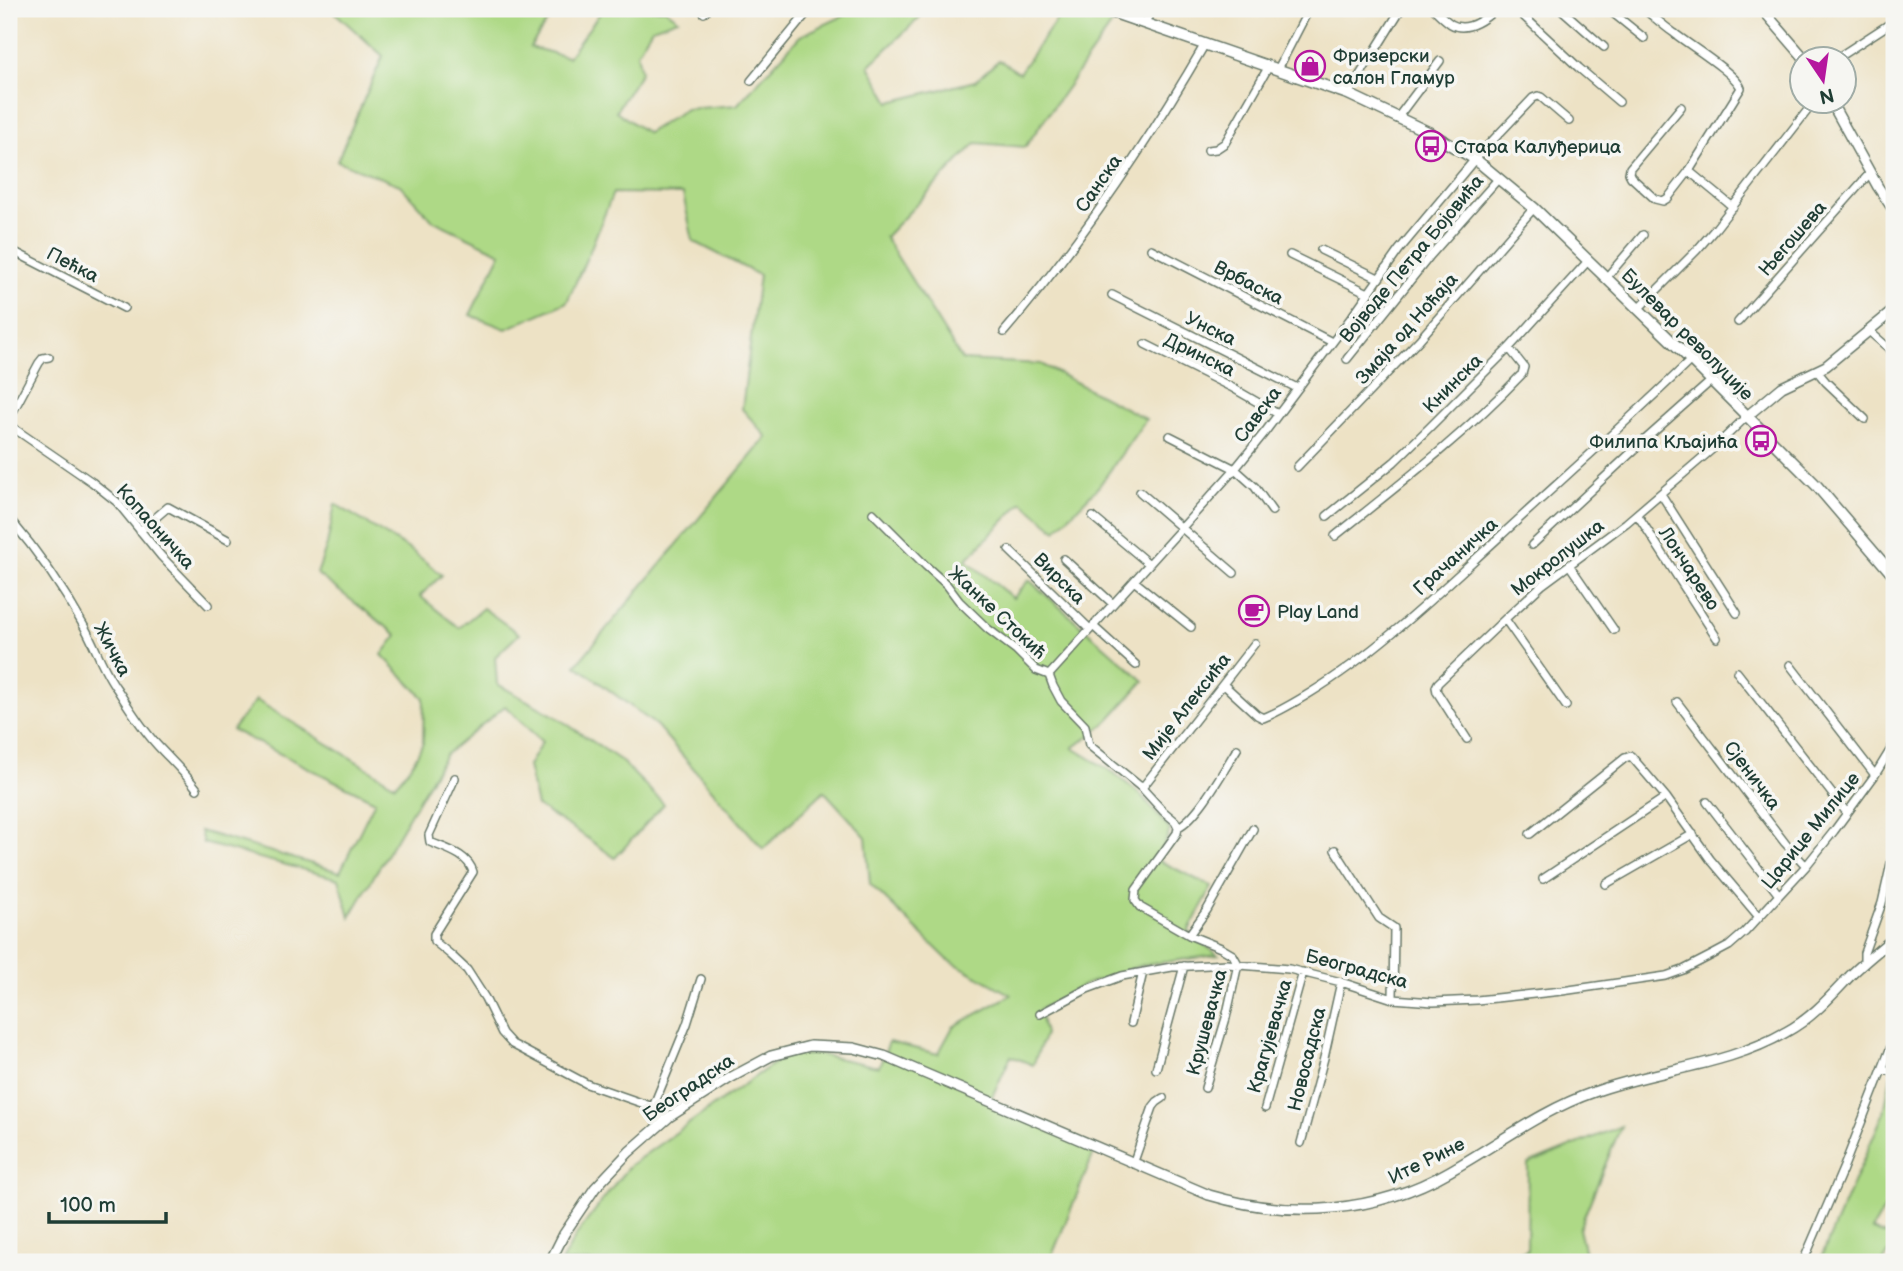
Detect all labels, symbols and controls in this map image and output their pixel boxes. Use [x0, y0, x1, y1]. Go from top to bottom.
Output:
place label: Фризерски салон Гламур [1333, 45, 1455, 90]
north arrow [1787, 46, 1857, 116]
shop icon: Фризерски салон Гламур [1293, 49, 1327, 83]
text: N [1817, 82, 1836, 108]
bus stop icon: Стара Калуђерица [1414, 129, 1448, 163]
place label: Стара Калуђерица [1454, 136, 1621, 159]
street label: Санска [1071, 151, 1127, 217]
street label: Војводе Петра Бојовића [1335, 170, 1489, 348]
street label: Његошева [1754, 197, 1832, 281]
street label: Пећка [42, 243, 102, 288]
street label: Врбаска [1210, 256, 1287, 311]
street label: Булевар револуције [1616, 264, 1758, 406]
street label: Змаја од Ноћаја [1351, 269, 1463, 389]
street label: Унска [1181, 307, 1239, 351]
street label: Дринска [1160, 328, 1238, 382]
street label: Книнска [1419, 350, 1488, 419]
street label: Савска [1230, 382, 1287, 448]
bus stop icon: Филипа Кљајића [1744, 424, 1778, 458]
place label: Филипа Кљајића [1589, 431, 1738, 454]
street label: Копаоничка [111, 480, 199, 574]
street label: Грачаничка [1409, 513, 1503, 601]
street label: Мокролушка [1507, 515, 1609, 602]
street label: Лончарево [1653, 522, 1724, 615]
street label: Вирска [1028, 548, 1090, 610]
street label: Жанке Стокић [943, 562, 1051, 664]
cafe icon: Play Land [1237, 594, 1271, 628]
place label: Play Land [1277, 601, 1359, 624]
street label: Жичка [88, 619, 135, 681]
street label: Мије Алексића [1138, 649, 1236, 765]
street label: Сјеничка [1719, 737, 1785, 815]
street label: Царице Милице [1757, 768, 1866, 894]
street label: Београдска [1303, 945, 1410, 994]
street label: Крушевачка [1182, 967, 1233, 1078]
street label: Крагујевачка [1243, 977, 1298, 1096]
street label: Новосадска [1283, 1005, 1331, 1114]
street label: Београдска [639, 1049, 739, 1127]
street label: Ите Рине [1385, 1133, 1469, 1190]
scale bar [49, 1180, 166, 1224]
text: 100 m [60, 1193, 116, 1218]

